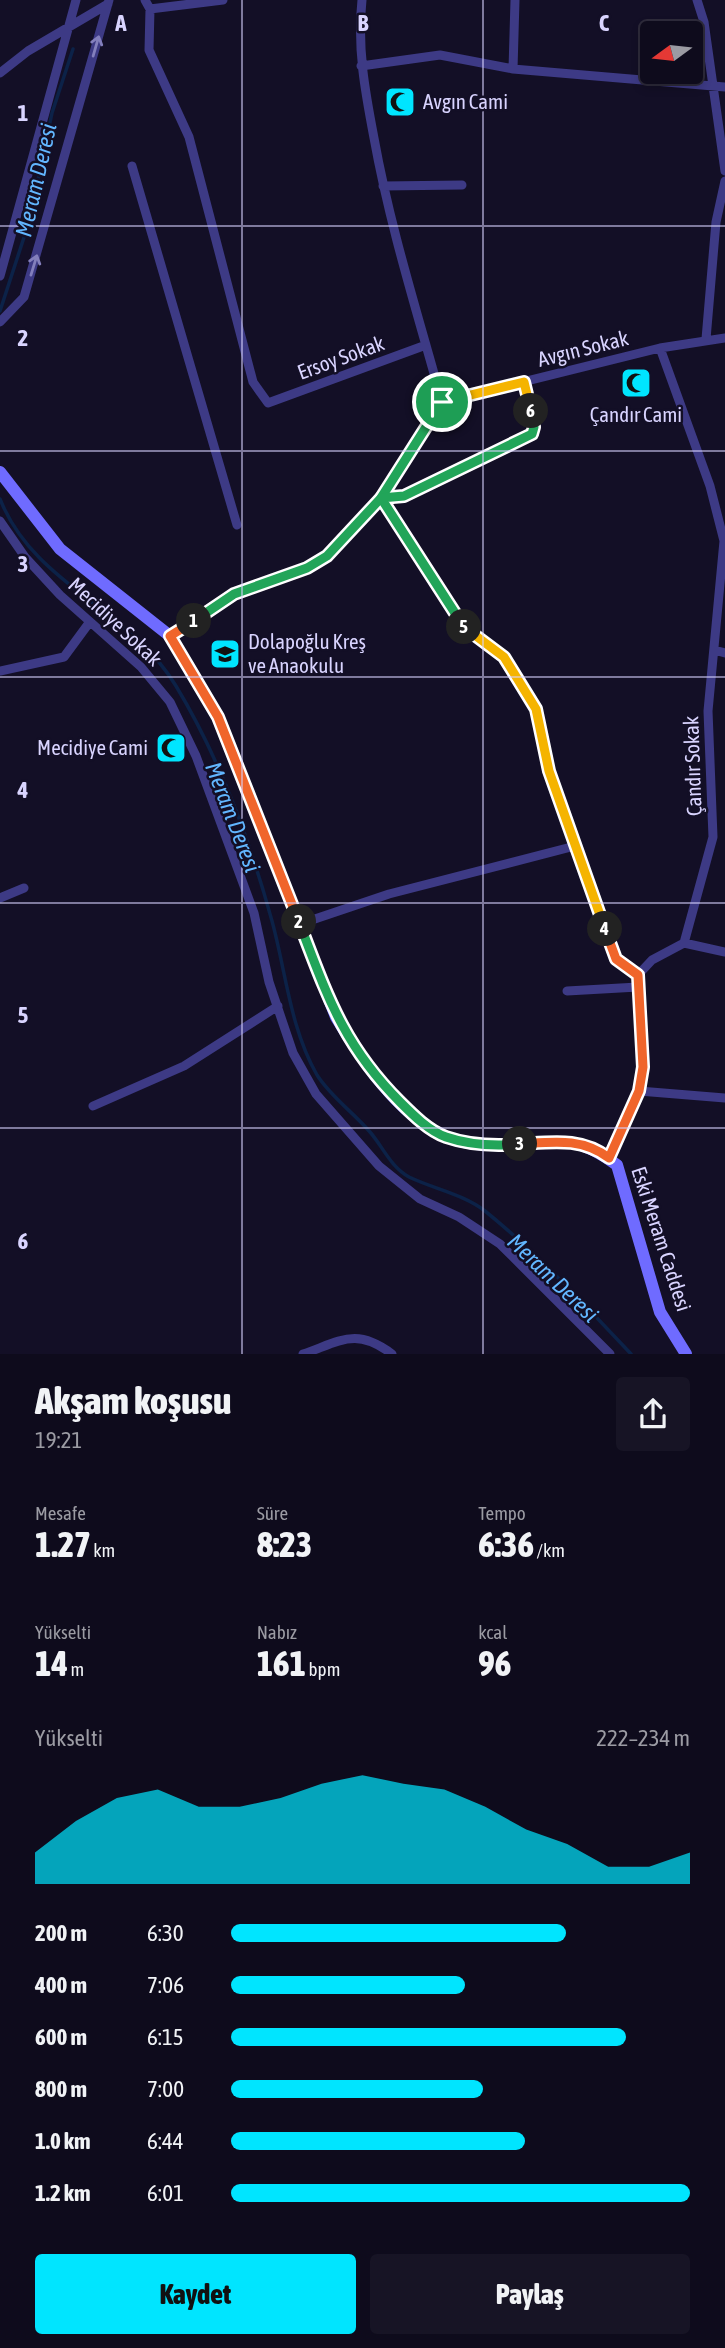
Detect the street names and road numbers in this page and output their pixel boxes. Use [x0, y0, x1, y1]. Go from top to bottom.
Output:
street label: Avgın Sokak [535, 325, 631, 371]
street label: Ersoy Sokak [294, 330, 387, 384]
street label: Mecidiye Sokak [64, 572, 167, 671]
street label: Çandır Sokak [678, 716, 706, 817]
street label: Eski Meram Caddesi [627, 1163, 697, 1314]

